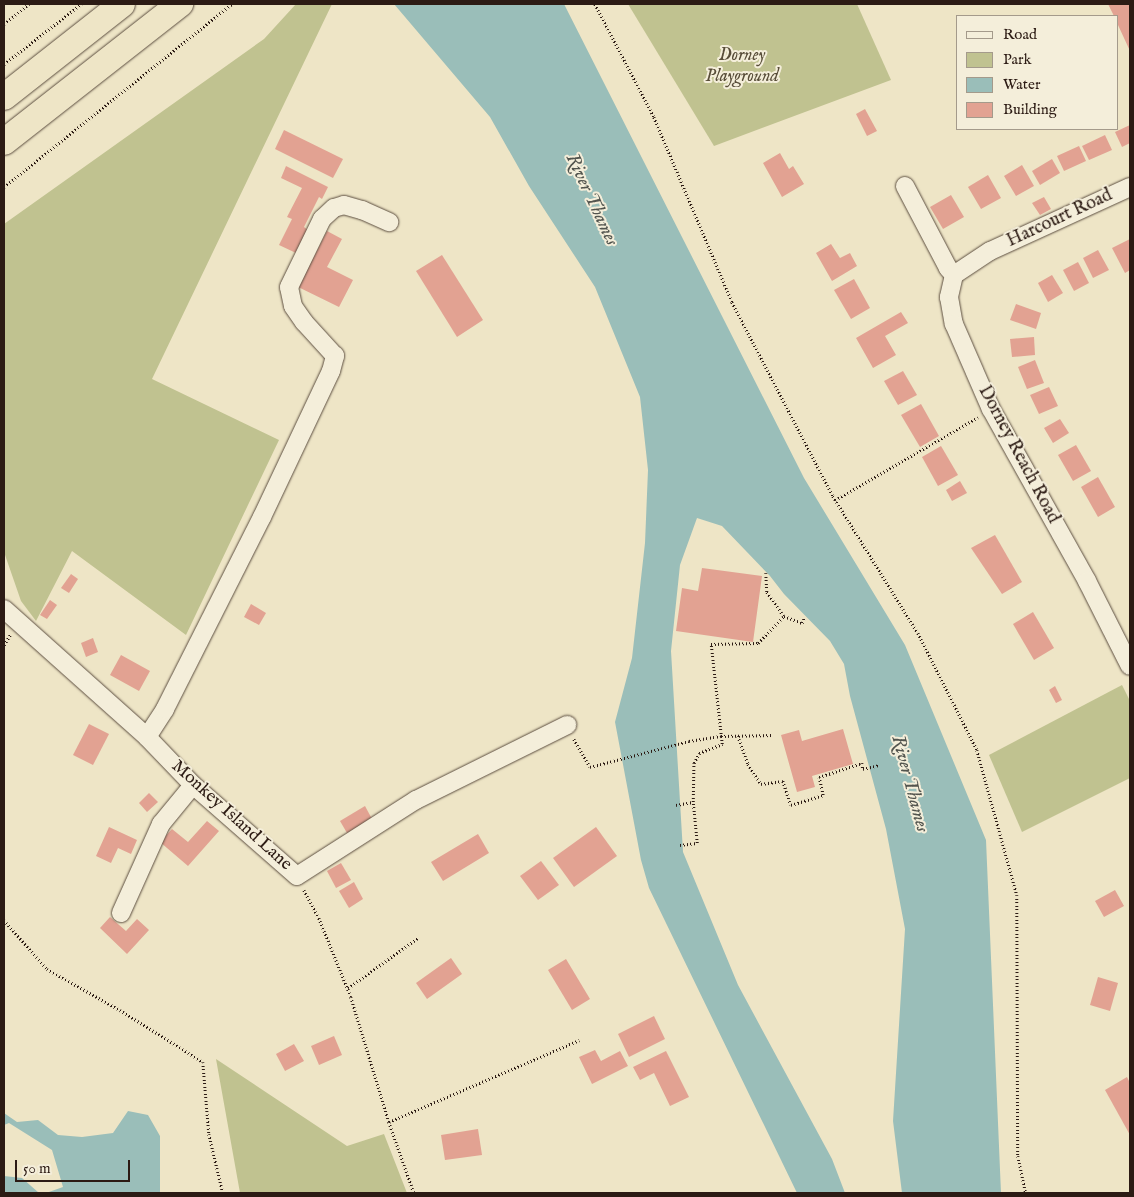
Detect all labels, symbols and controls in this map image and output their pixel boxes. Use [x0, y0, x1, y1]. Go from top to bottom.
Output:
legend [956, 15, 1119, 130]
text: Road [1003, 25, 1037, 44]
park label: Dorney Playground [705, 46, 779, 88]
text: Park [1003, 50, 1032, 69]
text: Water [1003, 75, 1040, 94]
text: Building [1003, 100, 1057, 119]
water label: River Thames [560, 150, 622, 250]
street label: Harcourt Road [1004, 185, 1116, 253]
street label: Dorney Reach Road [973, 382, 1063, 528]
water label: River Thames [885, 733, 933, 835]
street label: Monkey Island Lane [166, 756, 296, 876]
scale bar [18, 1150, 132, 1182]
text: 50 m [23, 1159, 51, 1178]

